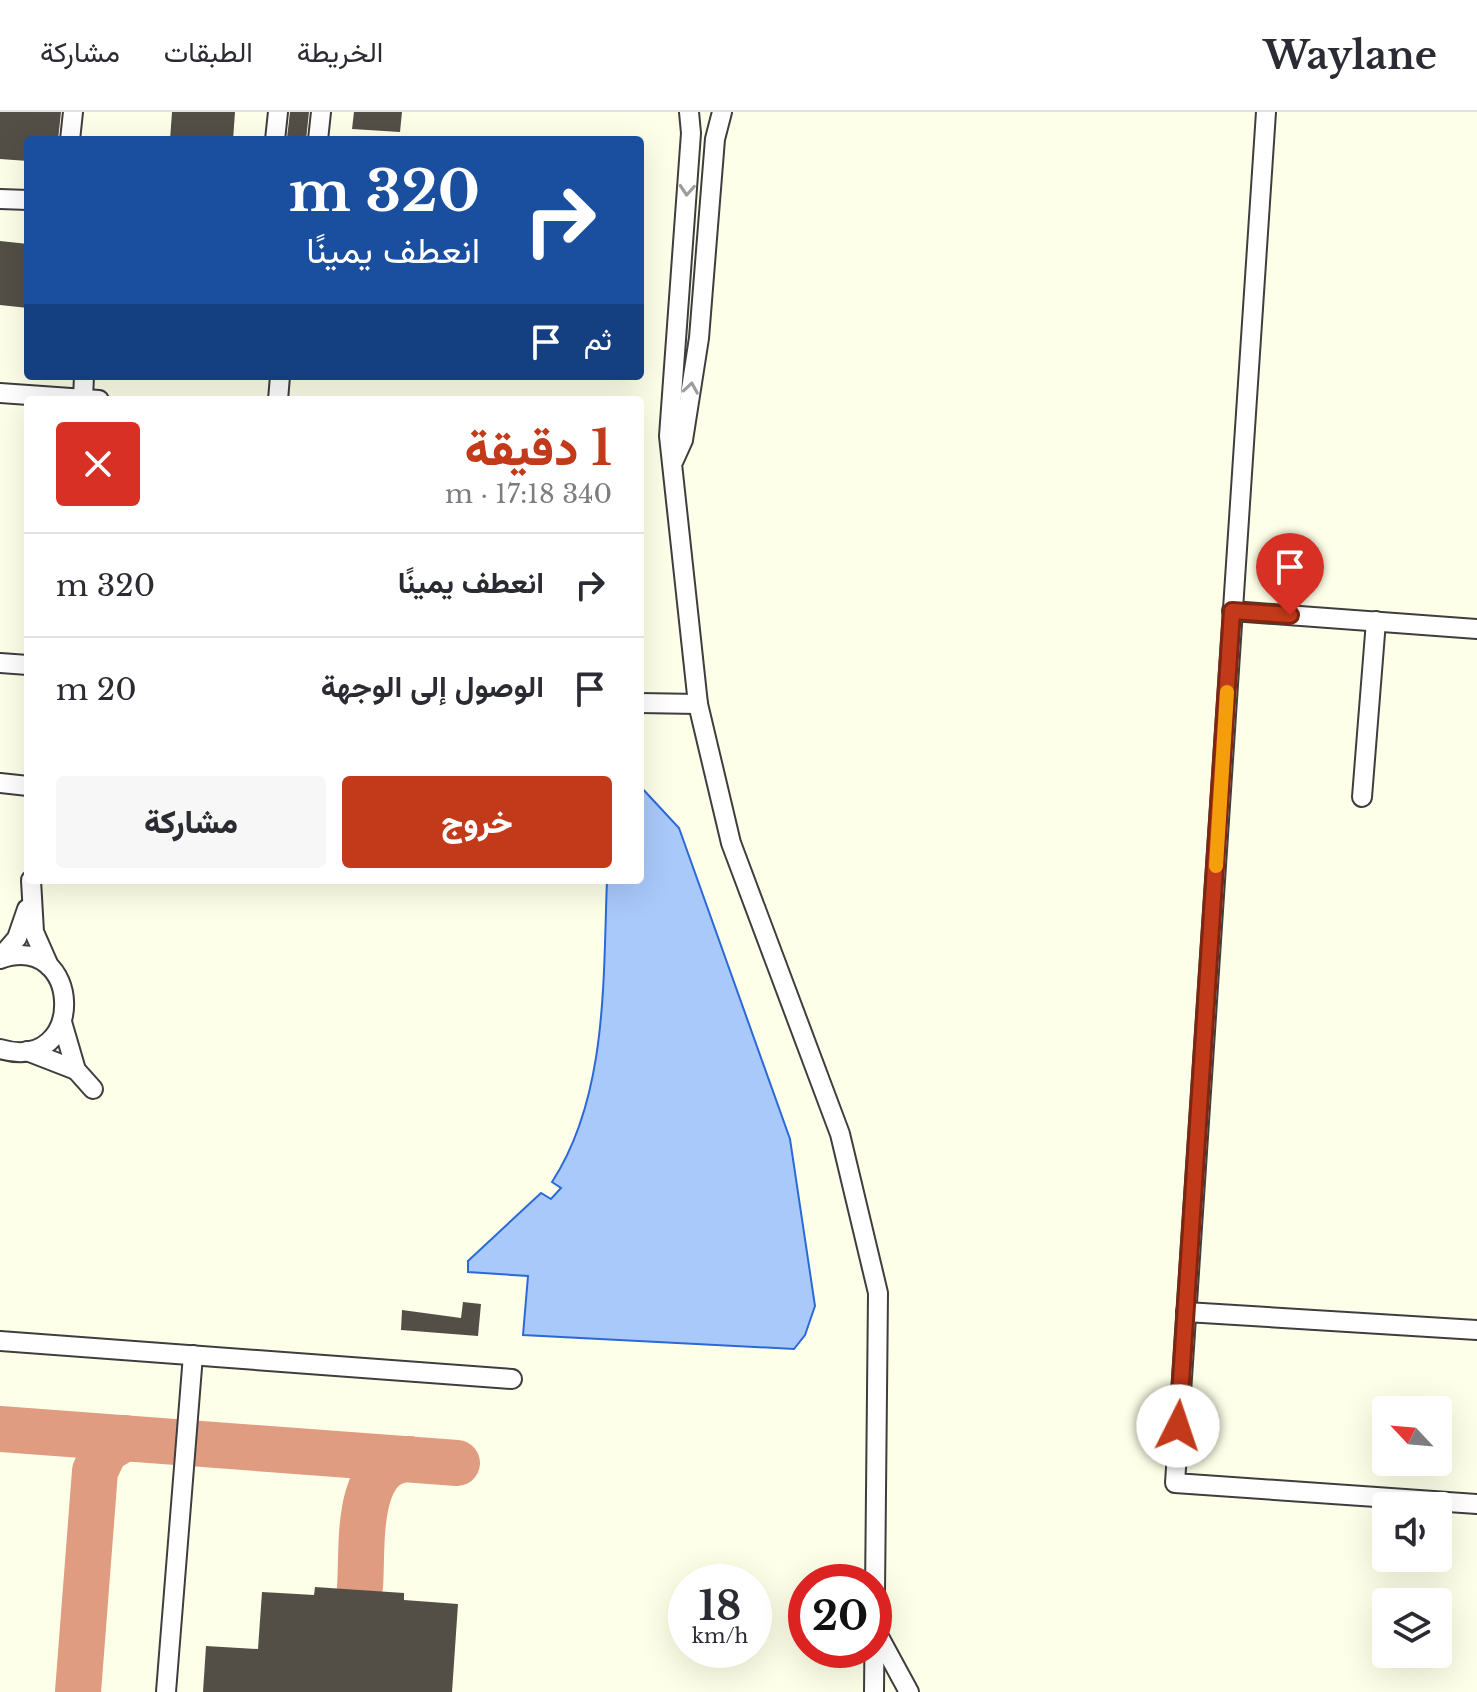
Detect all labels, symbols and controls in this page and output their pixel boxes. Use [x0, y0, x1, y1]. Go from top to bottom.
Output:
text: Waylane [1263, 32, 1437, 79]
text: مشاركة [40, 35, 120, 70]
text: الطبقات [164, 35, 253, 70]
text: الخريطة [297, 35, 383, 70]
text: 320 m [289, 157, 480, 226]
icon: right [508, 168, 612, 272]
one-way arrow [679, 184, 696, 197]
text: انعطف يمينًا [306, 228, 480, 273]
icon: arrive [524, 320, 568, 364]
text: ثم [584, 321, 612, 358]
one-way arrow [682, 381, 699, 394]
text: 1 دقيقة [465, 418, 612, 478]
button: close [56, 422, 140, 506]
text: 340 m · 17:18 [445, 478, 612, 510]
pin [1256, 533, 1324, 615]
icon: arrive [1268, 545, 1312, 589]
icon: right [568, 563, 612, 607]
text: انعطف يمينًا [398, 564, 544, 601]
text: 320 m [56, 567, 155, 604]
icon: arrive [568, 667, 612, 711]
text: الوصول إلى الوجهة [321, 668, 544, 705]
text: 20 m [56, 671, 137, 708]
button: مشاركة [56, 776, 326, 868]
button: خروج [342, 776, 612, 868]
position arrow [1136, 1384, 1220, 1468]
north arrow [1372, 1396, 1452, 1476]
map controls [1372, 1396, 1452, 1668]
button: sound [1372, 1492, 1452, 1572]
speed limit sign: 20 [788, 1564, 892, 1668]
text: 18 [699, 1581, 741, 1631]
button: layers [1372, 1588, 1452, 1668]
text: km/h [692, 1624, 748, 1648]

